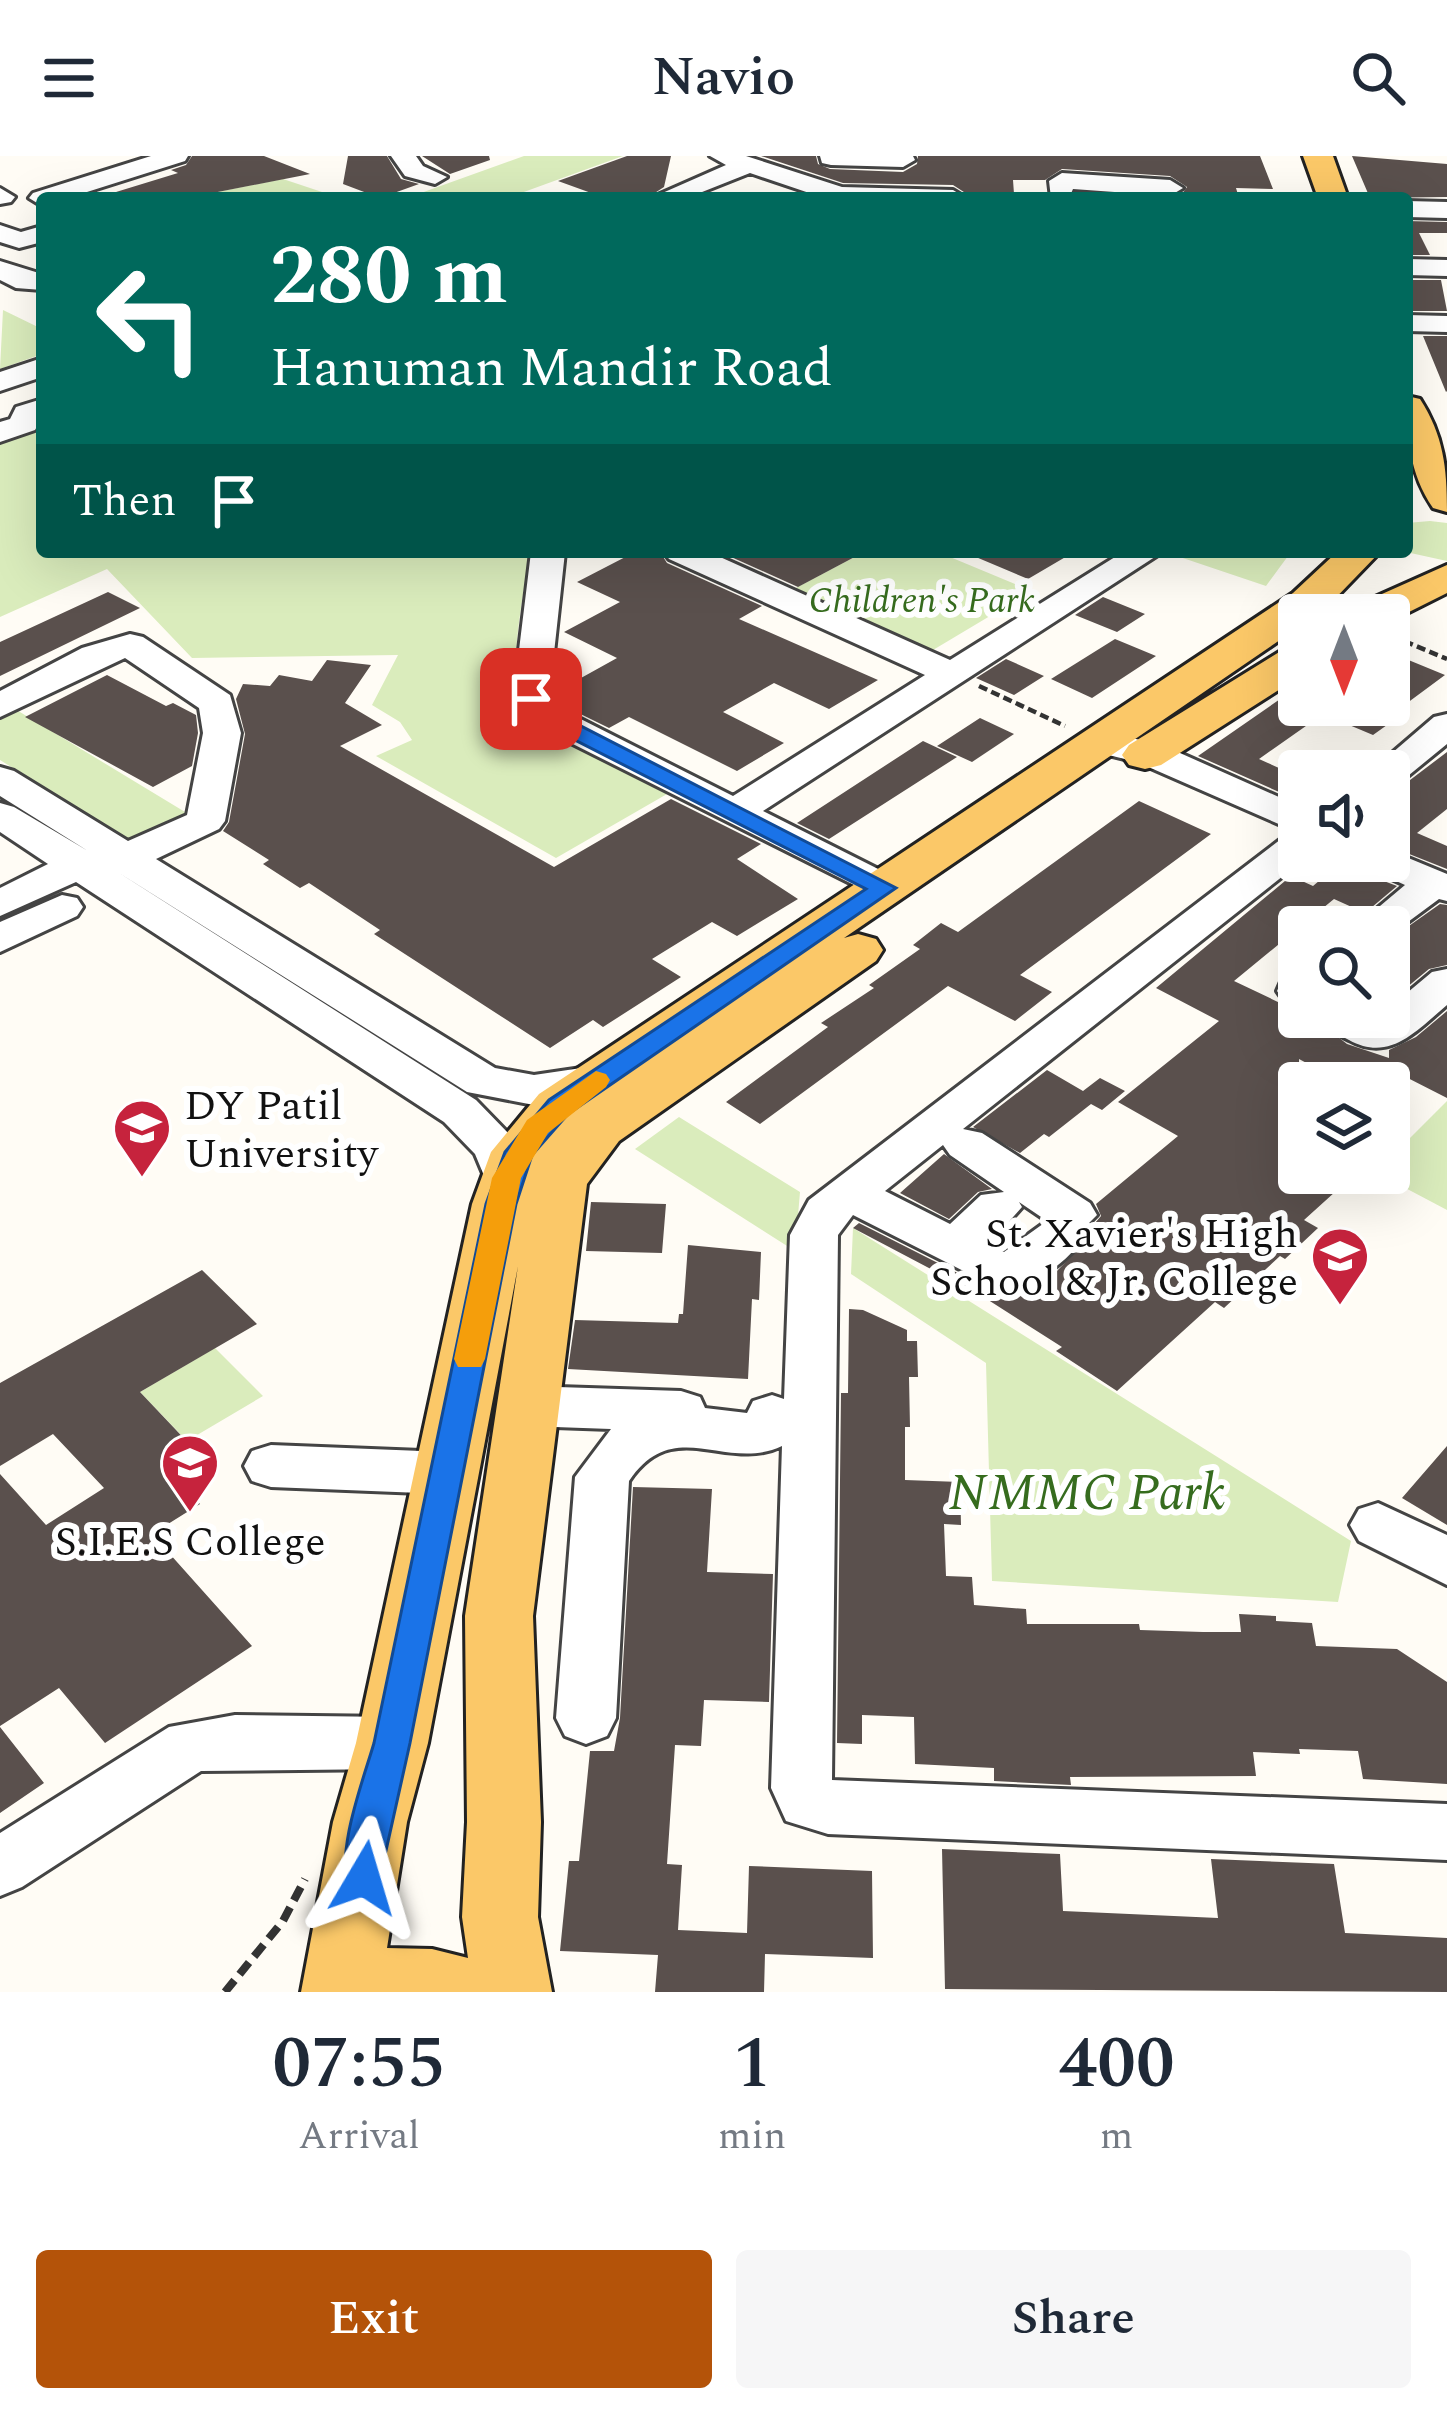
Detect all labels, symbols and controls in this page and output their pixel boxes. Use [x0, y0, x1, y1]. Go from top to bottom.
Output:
text: Navio [652, 37, 795, 119]
icon: menu [36, 45, 102, 111]
icon: search [1345, 45, 1411, 111]
text: 280 m [270, 213, 508, 341]
icon: left [72, 240, 228, 396]
text: Hanuman Mandir Road [270, 328, 833, 410]
text: Then [72, 467, 177, 536]
icon: arrive [201, 468, 267, 534]
park label: Children's Park [809, 574, 1035, 629]
north arrow [1278, 594, 1410, 726]
map controls [1278, 594, 1410, 1194]
pin [480, 648, 582, 750]
icon: arrive [498, 666, 564, 732]
button: sound [1278, 750, 1410, 882]
button: search [1278, 906, 1410, 1038]
button: layers [1278, 1062, 1410, 1194]
place label: DY Patil University [184, 1075, 380, 1186]
school or university icon: DY Patil University [111, 1097, 173, 1179]
place label: St. Xavier's High School & Jr. College [930, 1203, 1298, 1314]
school or university icon: St. Xavier's High School & Jr. College [1309, 1225, 1371, 1307]
school or university icon: S.I.E.S College [159, 1432, 221, 1514]
park label: NMMC Park [949, 1455, 1226, 1533]
place label: S.I.E.S College [55, 1511, 325, 1574]
position arrow [301, 1815, 427, 1941]
text: 07:55 [272, 2010, 446, 2119]
text: 1 [733, 2010, 771, 2119]
text: 400 [1059, 2010, 1175, 2119]
text: Arrival [298, 2107, 420, 2166]
text: min [718, 2107, 786, 2166]
text: m [1100, 2107, 1133, 2166]
button: Exit [36, 2250, 712, 2388]
button: Share [736, 2250, 1411, 2388]

